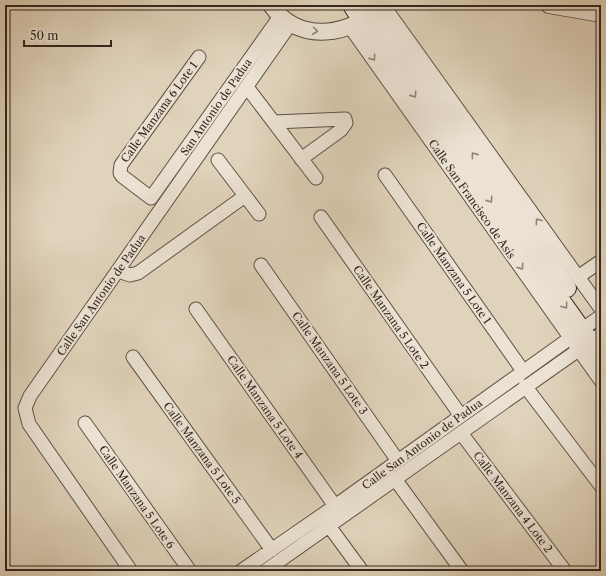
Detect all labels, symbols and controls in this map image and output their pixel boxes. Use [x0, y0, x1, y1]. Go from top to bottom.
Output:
scale bar [24, 22, 111, 48]
one-way arrow [312, 26, 319, 35]
text: 50 m [30, 28, 59, 43]
one-way arrow [368, 54, 375, 61]
street label: San Antonio de Padua [177, 56, 255, 158]
street label: Calle Manzana 6 Lote 1 [118, 58, 201, 165]
one-way arrow [409, 90, 416, 97]
street label: Calle San Francisco de Asís [425, 137, 519, 261]
one-way arrow [471, 152, 479, 159]
one-way arrow [485, 196, 492, 203]
one-way arrow [536, 218, 543, 225]
street label: Calle Manzana 5 Lote 1 [414, 219, 495, 327]
street label: Calle San Antonio de Padua [54, 231, 148, 358]
street label: Calle Manzana 5 Lote 2 [350, 263, 432, 371]
one-way arrow [516, 263, 523, 270]
one-way arrow [560, 302, 567, 309]
street label: Calle Manzana 5 Lote 3 [289, 309, 371, 417]
street label: Calle Manzana 5 Lote 4 [224, 353, 306, 461]
street label: Calle San Antonio de Padua [359, 396, 485, 492]
street label: Calle Manzana 5 Lote 5 [160, 399, 244, 507]
street label: Calle Manzana 5 Lote 6 [96, 443, 178, 552]
street label: Calle Manzana 4 Lote 2 [470, 449, 556, 555]

